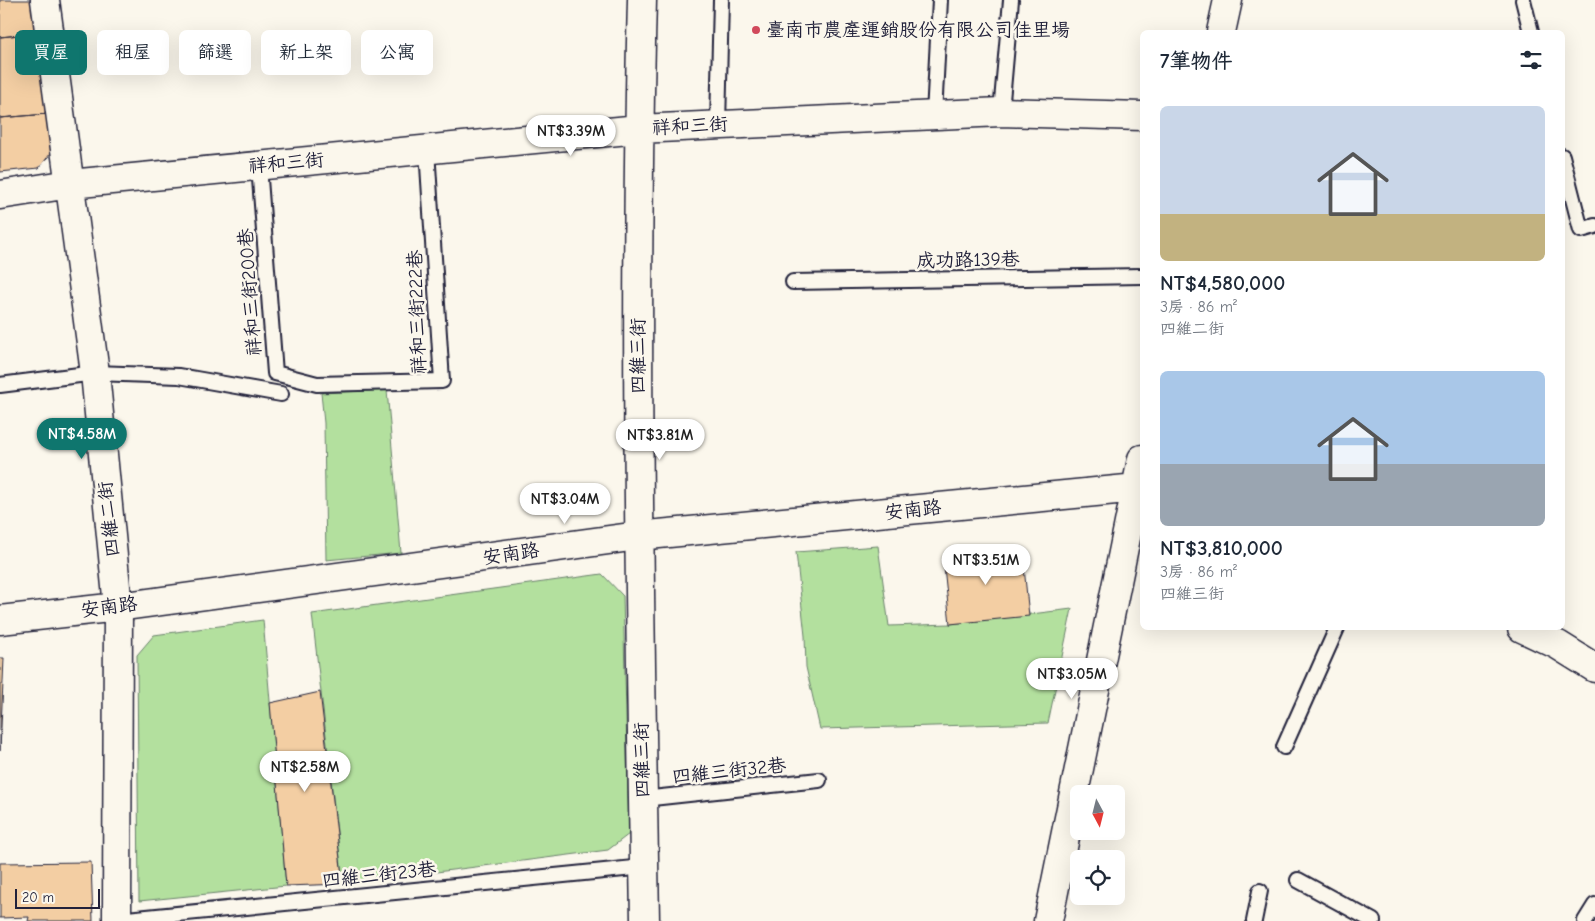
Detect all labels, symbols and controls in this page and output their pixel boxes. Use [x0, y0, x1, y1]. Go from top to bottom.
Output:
place label: 臺南市農產運銷股份有限公司佳里場 [766, 19, 1070, 41]
marker: 臺南市農產運銷股份有限公司佳里場 [750, 24, 762, 36]
chip: 買屋 [15, 30, 87, 75]
chip: 租屋 [97, 30, 169, 75]
chip: 篩選 [179, 30, 251, 75]
chip: 新上架 [261, 30, 351, 75]
chip: 公寓 [361, 30, 433, 75]
icon: filters [1517, 46, 1545, 74]
text: 7筆物件 [1160, 49, 1232, 73]
street label: 祥和三街 [651, 113, 729, 139]
pin: NT$3.39M [519, 114, 623, 157]
text: NT$3.39M [537, 122, 605, 140]
icon: home [1308, 139, 1398, 229]
street label: 祥和三街 [247, 149, 325, 177]
street label: 祥和三街200巷 [235, 227, 265, 357]
street label: 成功路139巷 [916, 248, 1020, 272]
street label: 祥和三街222巷 [404, 249, 430, 375]
text: NT$4,580,000 [1160, 271, 1285, 295]
text: 3房 · 86 m² [1160, 298, 1237, 316]
street label: 四維三街 [627, 318, 649, 394]
text: 四維二街 [1160, 320, 1224, 338]
icon: home [1308, 404, 1398, 494]
pin: NT$4.58M [30, 418, 134, 460]
pin: NT$3.81M [608, 418, 712, 461]
text: NT$4.58M [48, 425, 116, 443]
text: NT$3.81M [627, 426, 693, 444]
street label: 四維二街 [94, 480, 124, 558]
pin: NT$3.04M [513, 482, 617, 525]
text: NT$3.04M [531, 490, 599, 508]
street label: 安南路 [883, 496, 943, 524]
text: NT$3,810,000 [1160, 536, 1283, 560]
street label: 安南路 [481, 539, 541, 569]
pin: NT$3.51M [934, 544, 1038, 586]
text: NT$3.51M [953, 551, 1019, 569]
text: 3房 · 86 m² [1160, 563, 1237, 581]
text: 四維三街 [1160, 585, 1224, 603]
street label: 安南路 [79, 593, 139, 621]
pin: NT$3.05M [1020, 658, 1124, 700]
text: NT$3.05M [1037, 665, 1107, 683]
street label: 四維三街 [630, 722, 654, 798]
pin: NT$2.58M [253, 750, 357, 793]
street label: 四維三街32巷 [671, 754, 787, 788]
text: NT$2.58M [271, 758, 339, 776]
north arrow [1070, 785, 1125, 840]
map controls [1070, 785, 1125, 905]
button: locate [1070, 850, 1125, 905]
street label: 四維三街23巷 [321, 858, 437, 892]
scale bar [15, 886, 100, 909]
text: 20 m [22, 889, 54, 906]

